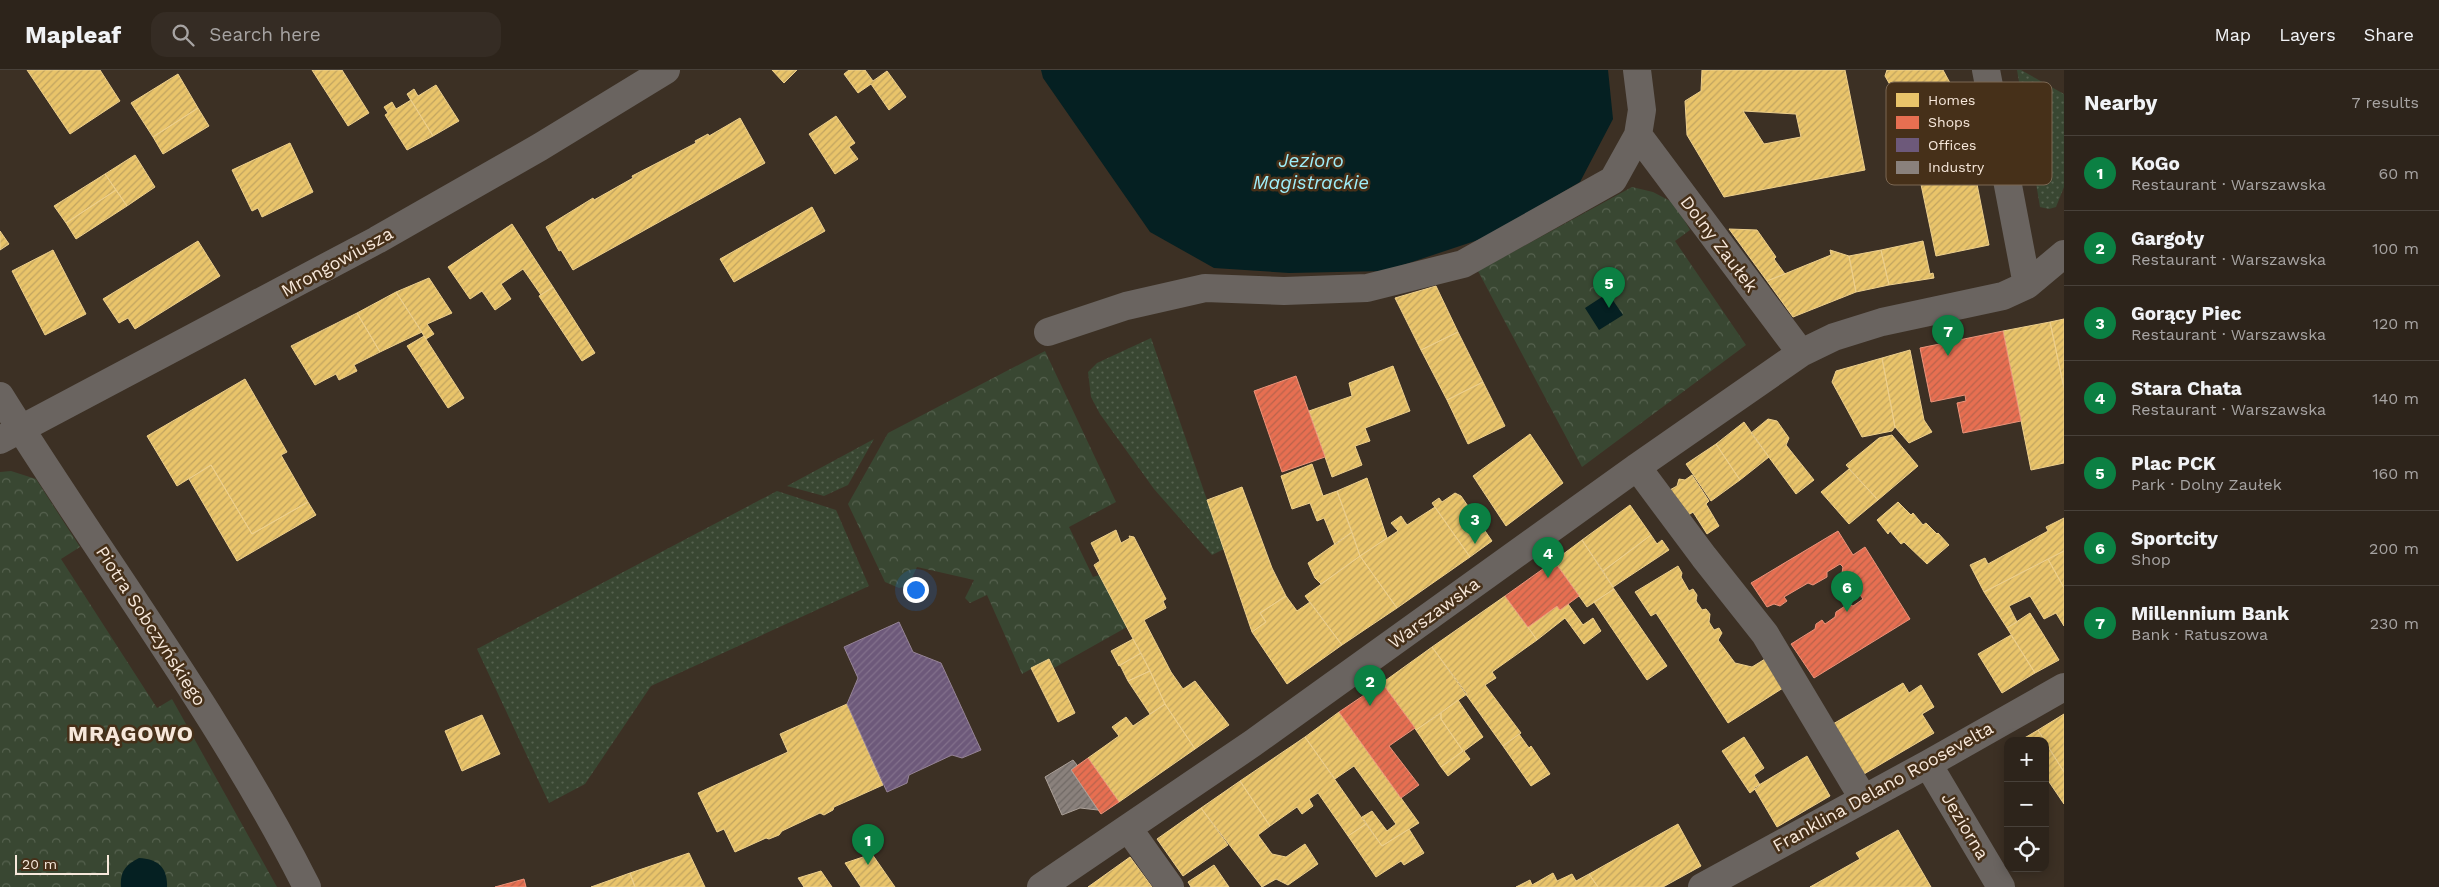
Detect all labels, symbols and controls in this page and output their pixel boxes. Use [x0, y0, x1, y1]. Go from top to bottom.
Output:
search box [151, 12, 501, 57]
text: Mapleaf [25, 21, 121, 49]
icon: search [169, 21, 197, 49]
text: Search here [209, 23, 321, 46]
text: Map [2214, 24, 2251, 45]
text: Layers [2279, 24, 2336, 45]
text: Share [2364, 24, 2414, 45]
legend [1886, 82, 2052, 185]
text: Nearby [2084, 90, 2157, 115]
text: Homes [1928, 92, 1975, 108]
text: 7 results [2352, 93, 2419, 112]
text: Shops [1928, 114, 1970, 130]
text: Offices [1928, 137, 1977, 153]
water label: Jezioro Magistrackie [1253, 149, 1369, 194]
text: KoGo [2131, 152, 2180, 175]
text: Industry [1928, 159, 1985, 175]
text: 1 [2097, 164, 2103, 183]
text: 60 m [2379, 164, 2419, 183]
text: Restaurant · Warszawska [2131, 175, 2326, 194]
street label: Dolny Zaułek [1676, 191, 1762, 296]
street label: Mrongowiusza [277, 222, 396, 301]
text: Gargoły [2131, 227, 2204, 250]
text: 2 [2095, 239, 2105, 258]
text: 100 m [2372, 239, 2419, 258]
text: Restaurant · Warszawska [2131, 250, 2326, 269]
pin: 5 [1593, 267, 1625, 308]
text: Gorący Piec [2131, 302, 2241, 325]
text: 3 [2095, 314, 2105, 333]
text: 120 m [2373, 314, 2419, 333]
pin: 7 [1932, 315, 1964, 356]
text: Restaurant · Warszawska [2131, 325, 2326, 344]
text: Stara Chata [2131, 377, 2242, 400]
text: 4 [2095, 389, 2105, 408]
text: 140 m [2372, 389, 2419, 408]
text: Restaurant · Warszawska [2131, 400, 2326, 419]
text: Plac PCK [2131, 452, 2216, 475]
text: 5 [2095, 464, 2105, 483]
text: 160 m [2372, 464, 2419, 483]
text: Park · Dolny Zaułek [2131, 475, 2282, 494]
pin: 3 [1459, 503, 1491, 544]
text: Sportcity [2131, 527, 2218, 550]
pin: 4 [1532, 537, 1564, 578]
text: 6 [2095, 539, 2105, 558]
text: 200 m [2369, 539, 2419, 558]
street label: Piotra Sobczyńskiego [92, 542, 211, 709]
text: Shop [2131, 550, 2171, 569]
pin: 6 [1831, 571, 1863, 612]
street label: Warszawska [1384, 573, 1483, 653]
your location [903, 577, 929, 603]
text: Millennium Bank [2131, 602, 2289, 625]
text: 7 [2095, 614, 2105, 633]
text: 230 m [2370, 614, 2419, 633]
text: Bank · Ratuszowa [2131, 625, 2268, 644]
pin: 2 [1354, 665, 1386, 706]
street label: Franklina Delano Roosevelta [1769, 717, 1997, 856]
district label: MRĄGOWO [68, 721, 194, 746]
map controls [2004, 737, 2049, 872]
button: + [2004, 737, 2049, 782]
button: − [2004, 782, 2049, 827]
street label: Jeziorna [1937, 788, 1994, 863]
pin: 1 [852, 824, 884, 865]
button: locate [2004, 827, 2049, 872]
scale bar [15, 852, 109, 875]
text: 20 m [22, 856, 57, 872]

